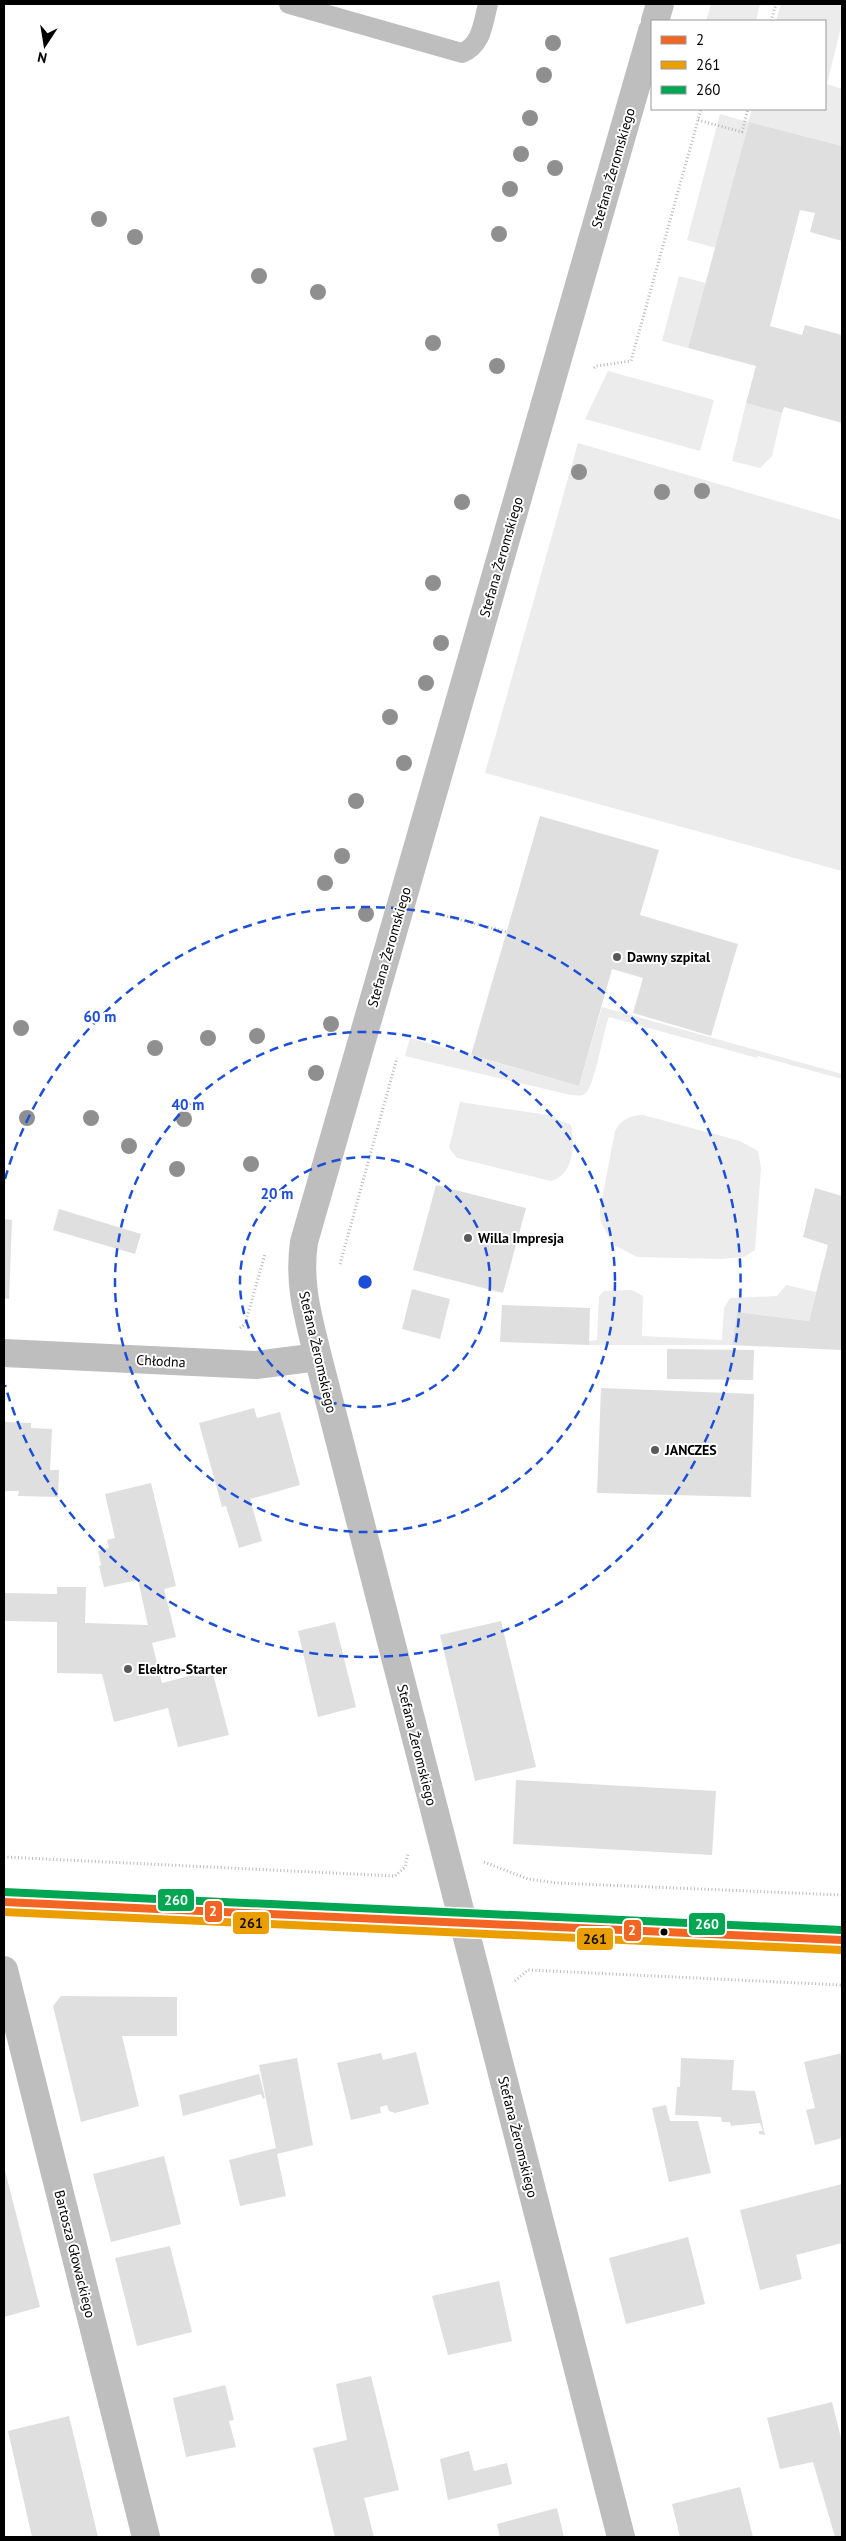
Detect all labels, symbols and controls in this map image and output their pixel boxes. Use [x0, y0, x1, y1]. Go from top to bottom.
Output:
north arrow [20, 20, 70, 70]
legend [651, 20, 826, 110]
text: 2 [696, 30, 704, 49]
text: N [36, 48, 49, 67]
text: 261 [696, 55, 721, 74]
text: 260 [696, 80, 721, 99]
street label: Stefana Żeromskiego [587, 106, 639, 230]
street label: Stefana Żeromskiego [475, 495, 527, 619]
street label: Stefana Żeromskiego [363, 885, 415, 1009]
place label: Dawny szpital [627, 948, 711, 966]
marker: Dawny szpital [611, 951, 623, 963]
text: 60 m [84, 1007, 116, 1026]
text: 40 m [172, 1095, 204, 1114]
text: 20 m [261, 1184, 293, 1203]
place label: Willa Impresja [478, 1229, 564, 1247]
marker: Willa Impresja [462, 1232, 474, 1244]
centre of rings [356, 1273, 374, 1291]
street label: Stefana Żeromskiego [295, 1289, 341, 1415]
street label: Chłodna [136, 1351, 186, 1371]
place label: JANCZES [664, 1441, 717, 1459]
marker: JANCZES [649, 1444, 661, 1456]
place label: Elektro-Starter [138, 1660, 227, 1678]
marker: Elektro-Starter [122, 1663, 134, 1675]
street label: Stefana Żeromskiego [393, 1682, 441, 1808]
line badge: 260 [157, 1888, 195, 1912]
text: 260 [164, 1891, 188, 1909]
line badge: 2 [204, 1900, 223, 1923]
text: 2 [209, 1902, 217, 1920]
line badge: 261 [232, 1911, 270, 1935]
line badge: 260 [688, 1912, 726, 1936]
text: 261 [239, 1914, 263, 1932]
text: 260 [695, 1915, 719, 1933]
line badge: 2 [623, 1919, 642, 1942]
text: 2 [628, 1921, 636, 1939]
line badge: 261 [576, 1927, 614, 1951]
unlabelled marker [659, 1927, 669, 1937]
text: 261 [583, 1930, 607, 1948]
street label: Stefana Żeromskiego [494, 2074, 542, 2200]
street label: Bartosza Głowackiego [50, 2188, 100, 2320]

